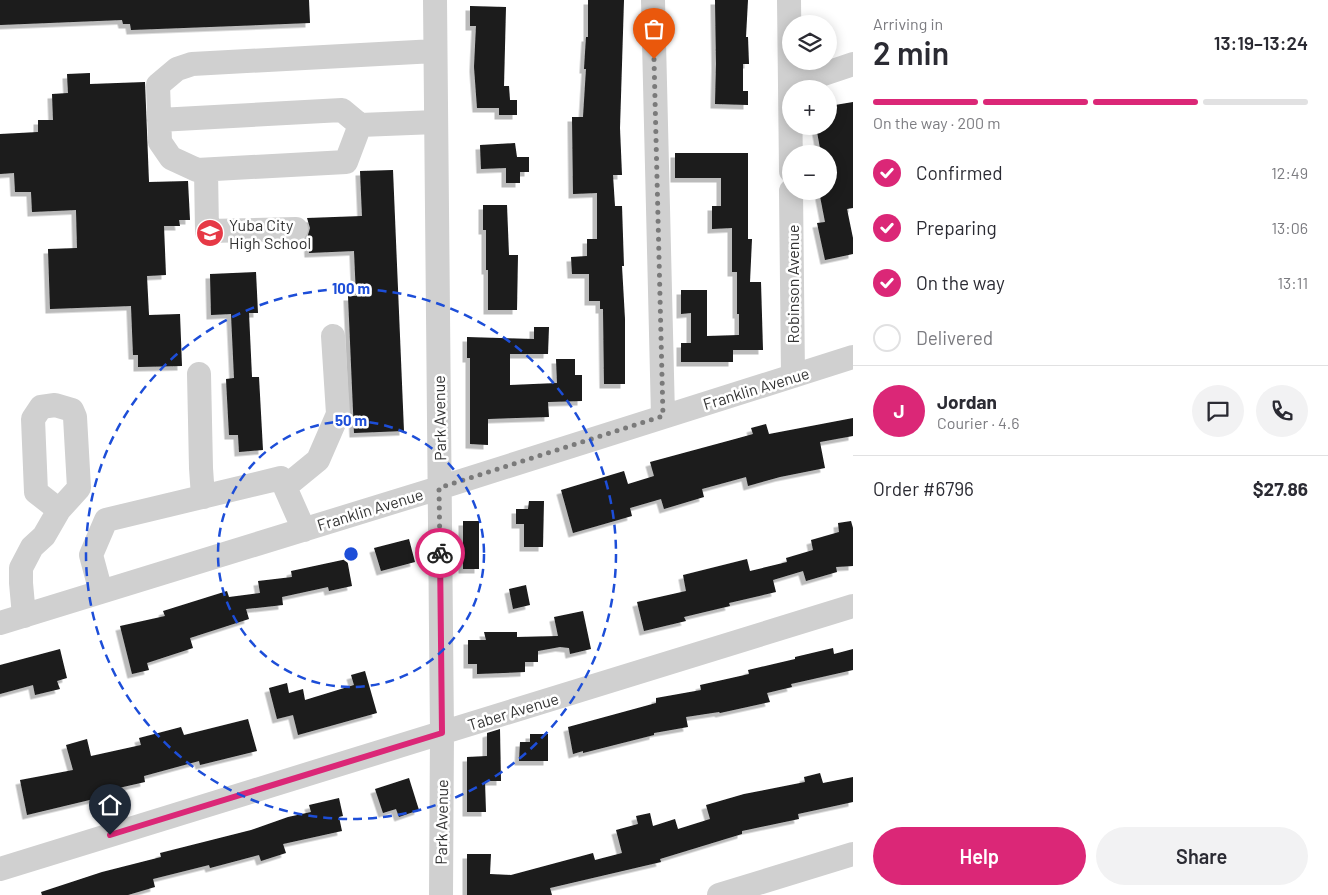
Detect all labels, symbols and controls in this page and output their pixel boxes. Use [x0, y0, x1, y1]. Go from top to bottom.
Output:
pin [633, 8, 675, 59]
text: Arriving in [873, 14, 943, 33]
icon: bag [640, 15, 668, 43]
map controls [782, 15, 837, 200]
button: layers [782, 15, 837, 70]
text: 13:19–13:24 [1214, 31, 1308, 54]
text: 2 min [873, 33, 949, 71]
button: + [782, 80, 837, 135]
text: On the way · 200 m [873, 113, 1001, 132]
button: − [782, 145, 837, 200]
icon: check [873, 159, 901, 187]
text: Confirmed [916, 161, 1003, 184]
text: 12:49 [1271, 163, 1308, 182]
icon: check [873, 214, 901, 242]
place label: Yuba City High School [229, 215, 311, 252]
text: Preparing [916, 216, 997, 239]
school or university icon: Yuba City High School [195, 218, 225, 248]
text: 13:06 [1271, 218, 1308, 237]
street label: Robinson Avenue [783, 225, 802, 344]
icon: check [873, 269, 901, 297]
text: On the way [916, 271, 1005, 294]
text: 13:11 [1277, 273, 1308, 292]
text: 100 m [332, 279, 370, 297]
text: Delivered [916, 326, 993, 349]
street label: Franklin Avenue [701, 363, 811, 413]
street label: Park Avenue [429, 375, 449, 461]
button: chat [1192, 385, 1244, 437]
button: phone [1256, 385, 1308, 437]
text: Jordan [937, 390, 997, 413]
text: J [893, 399, 905, 422]
text: 50 m [335, 411, 367, 429]
text: Courier · 4.6 [937, 413, 1020, 432]
text: Order #6796 [873, 477, 974, 500]
text: $27.86 [1253, 477, 1308, 500]
street label: Franklin Avenue [315, 484, 425, 534]
courier [415, 528, 465, 578]
icon: bike [426, 539, 454, 567]
centre of rings [342, 545, 360, 563]
street label: Taber Avenue [465, 688, 561, 734]
street label: Park Avenue [431, 779, 451, 865]
pin [89, 784, 131, 835]
icon: home [96, 791, 124, 819]
button: Help [873, 827, 1086, 885]
button: Share [1096, 827, 1308, 885]

